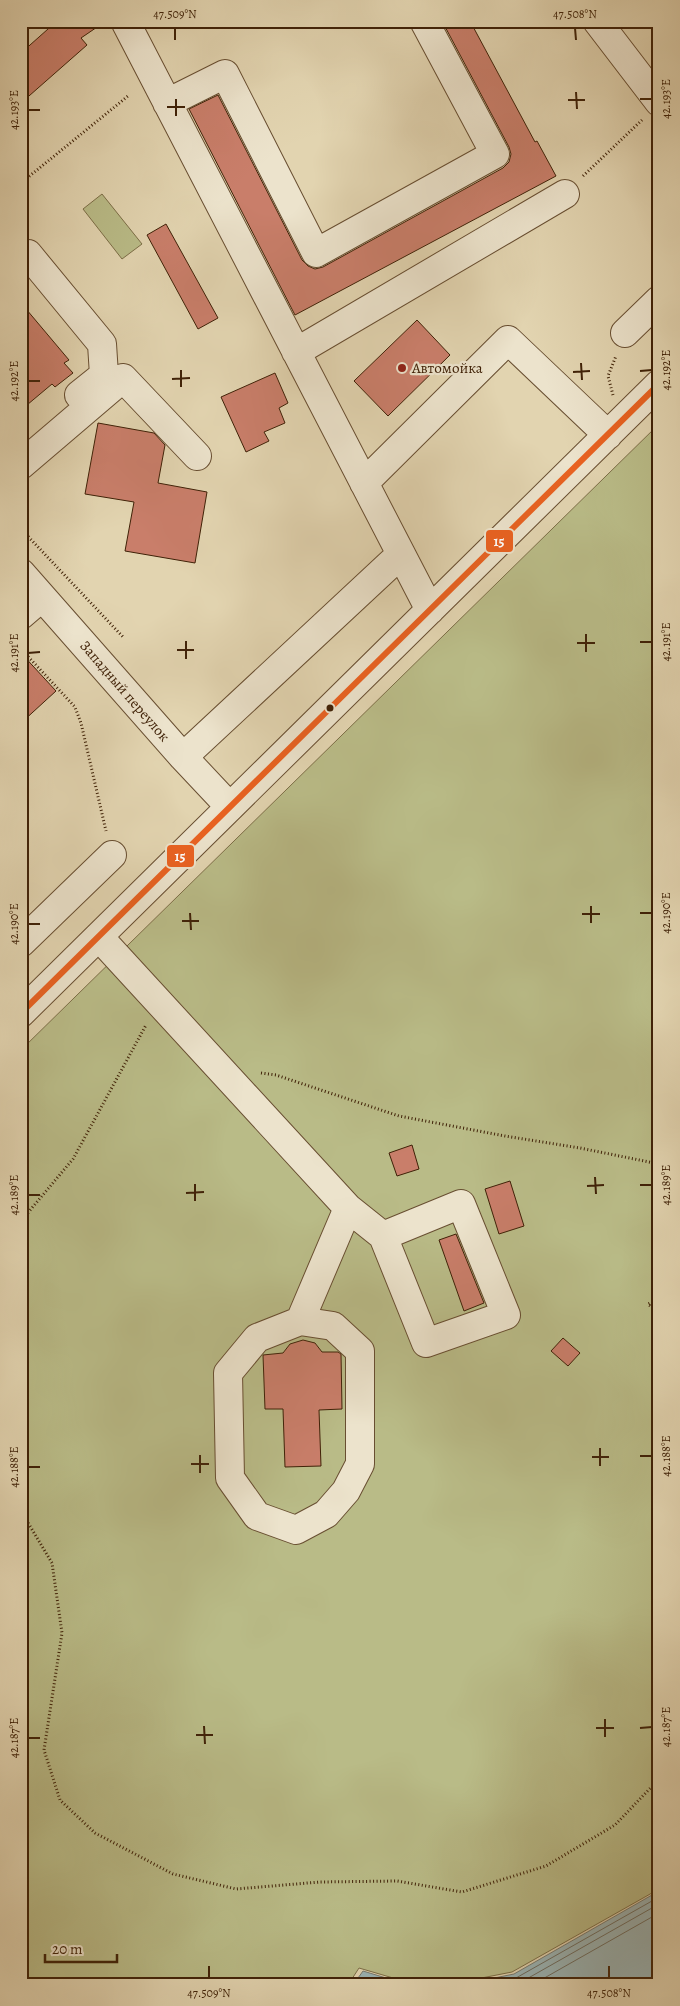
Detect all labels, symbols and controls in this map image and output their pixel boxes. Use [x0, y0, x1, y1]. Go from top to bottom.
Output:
text: 47.509°N [153, 6, 197, 22]
text: 47.508°N [553, 6, 597, 22]
text: 42.193°E [658, 79, 674, 119]
text: 42.193°E [6, 90, 22, 130]
text: 42.192°E [658, 350, 674, 390]
place label: Автомойка [411, 358, 483, 378]
text: 42.192°E [6, 361, 22, 401]
marker: Автомойка [396, 362, 408, 374]
line badge: 15 [485, 529, 514, 553]
text: 15 [494, 532, 505, 551]
text: 42.191°E [658, 622, 674, 662]
text: 42.191°E [6, 633, 22, 673]
street label: Западный переулок [76, 636, 175, 746]
unlabelled marker [325, 703, 335, 713]
line badge: 15 [166, 844, 195, 868]
text: 15 [175, 847, 186, 866]
text: 42.190°E [658, 892, 674, 934]
text: 42.190°E [6, 903, 22, 945]
text: 42.189°E [658, 1165, 674, 1205]
text: 42.189°E [6, 1175, 22, 1215]
text: 42.188°E [658, 1435, 674, 1477]
text: 42.188°E [6, 1446, 22, 1488]
text: 42.187°E [658, 1707, 674, 1747]
text: 42.187°E [6, 1718, 22, 1758]
scale bar [45, 1931, 118, 1963]
text: 20 m [52, 1939, 83, 1959]
text: 47.509°N [187, 1985, 231, 2001]
text: 47.508°N [587, 1985, 631, 2001]

